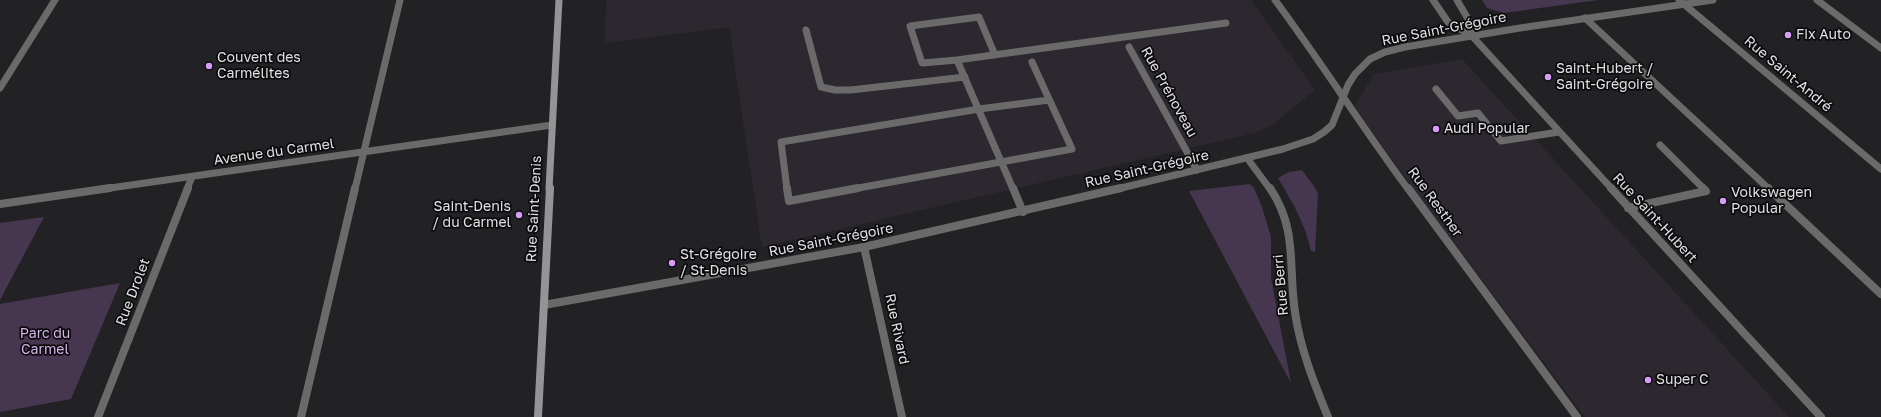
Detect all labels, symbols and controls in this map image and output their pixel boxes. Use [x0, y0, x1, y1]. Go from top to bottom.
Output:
street label: Rue Saint-Grégoire [1380, 9, 1508, 49]
place label: Fix Auto [1796, 27, 1851, 43]
marker: Fix Auto [1783, 30, 1793, 40]
street label: Rue Saint-André [1741, 33, 1835, 115]
street label: Rue Prénoveau [1137, 44, 1201, 140]
place label: Couvent des Carmélites [217, 50, 301, 82]
marker: Couvent des Carmélites [204, 61, 214, 71]
place label: Saint-Hubert / Saint-Grégoire [1556, 61, 1653, 94]
marker: Saint-Hubert / Saint-Grégoire [1543, 72, 1553, 82]
place label: Audi Popular [1444, 121, 1530, 137]
marker: Audi Popular [1431, 124, 1441, 134]
street label: Avenue du Carmel [213, 135, 335, 169]
street label: Rue Saint-Grégoire [1083, 147, 1211, 191]
street label: Rue Saint-Denis [523, 155, 545, 263]
street label: Rue Resther [1404, 164, 1466, 240]
street label: Rue Saint-Hubert [1609, 170, 1701, 266]
place label: Volkswagen Popular [1731, 185, 1812, 218]
marker: Volkswagen Popular [1718, 196, 1728, 206]
place label: Saint-Denis / du Carmel [432, 199, 511, 232]
marker: Saint-Denis / du Carmel [514, 210, 524, 220]
street label: Rue Saint-Grégoire [767, 220, 895, 260]
place label: St-Grégoire / St-Denis [680, 247, 757, 280]
street label: Rue Berri [1270, 254, 1292, 316]
street label: Rue Drolet [112, 256, 154, 328]
marker: St-Grégoire / St-Denis [667, 258, 677, 268]
street label: Rue Rivard [881, 292, 913, 366]
park label: Parc du Carmel [20, 326, 70, 358]
place label: Super C [1656, 372, 1709, 388]
marker: Super C [1643, 375, 1653, 385]

